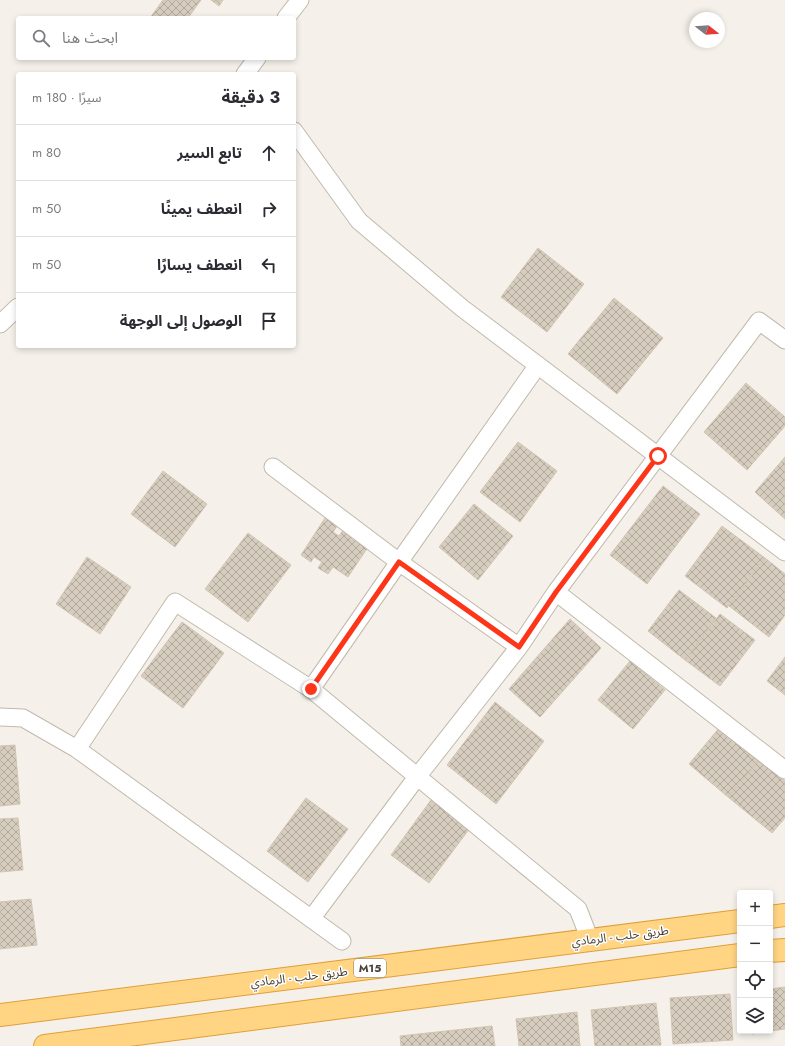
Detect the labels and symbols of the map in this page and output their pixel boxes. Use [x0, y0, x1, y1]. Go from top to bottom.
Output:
north arrow [689, 12, 725, 48]
route start [649, 447, 667, 465]
route end [302, 680, 320, 698]
street label: طريق حلب - الرمادي [570, 921, 670, 952]
road number: M15 [354, 959, 386, 977]
street label: طريق حلب - الرمادي [249, 962, 349, 993]

